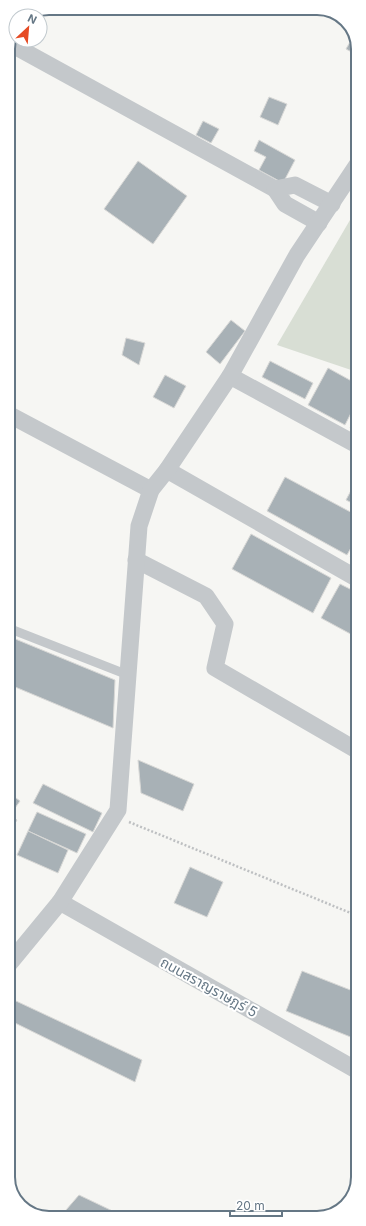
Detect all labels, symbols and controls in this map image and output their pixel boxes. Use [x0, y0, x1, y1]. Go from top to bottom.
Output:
north arrow [8, 8, 48, 48]
text: N [26, 11, 39, 27]
street label: ถนนสราญราษฎร์ 5 [158, 953, 261, 1020]
scale bar [230, 1192, 282, 1218]
text: 20 m [236, 1198, 265, 1213]

